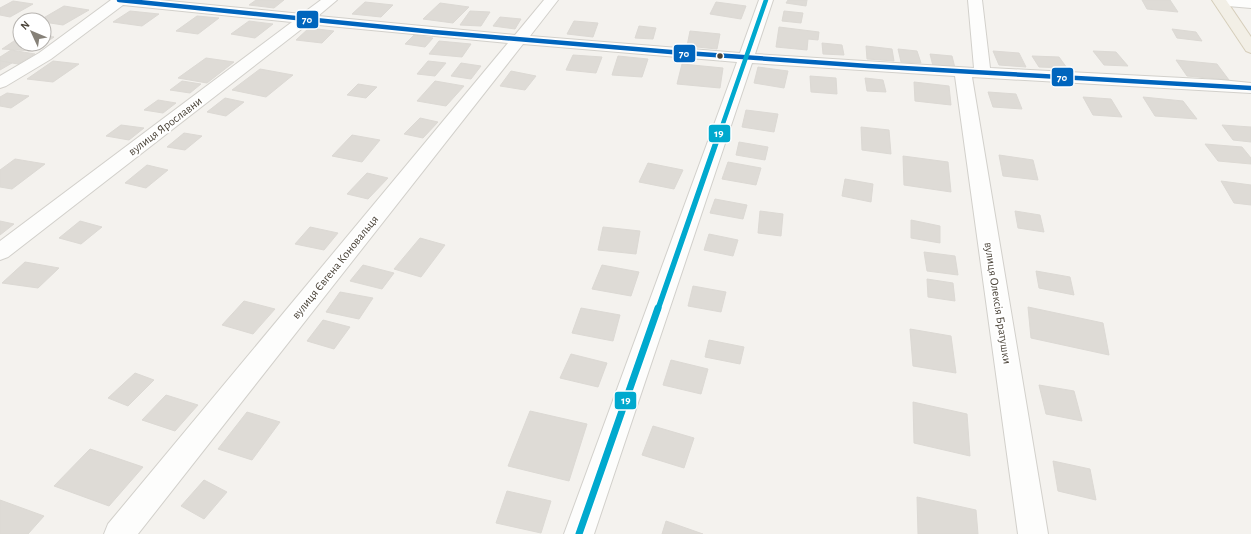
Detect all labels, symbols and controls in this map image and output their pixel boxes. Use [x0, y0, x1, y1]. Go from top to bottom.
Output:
line badge: 70 [296, 10, 319, 29]
north arrow [12, 12, 52, 52]
text: 70 [302, 14, 313, 25]
text: N [19, 19, 32, 32]
line badge: 70 [673, 44, 696, 63]
text: 70 [679, 48, 690, 59]
unlabelled marker [715, 51, 725, 61]
line badge: 70 [1051, 67, 1074, 87]
text: 70 [1057, 72, 1068, 83]
street label: вулиця Ярославни [126, 94, 205, 158]
line badge: 19 [708, 124, 731, 143]
text: 19 [714, 128, 724, 139]
street label: вулиця Євгена Коновальця [290, 213, 381, 322]
street label: вулиця Олексія Братушки [981, 241, 1014, 365]
line badge: 19 [614, 391, 637, 410]
text: 19 [621, 395, 631, 406]

